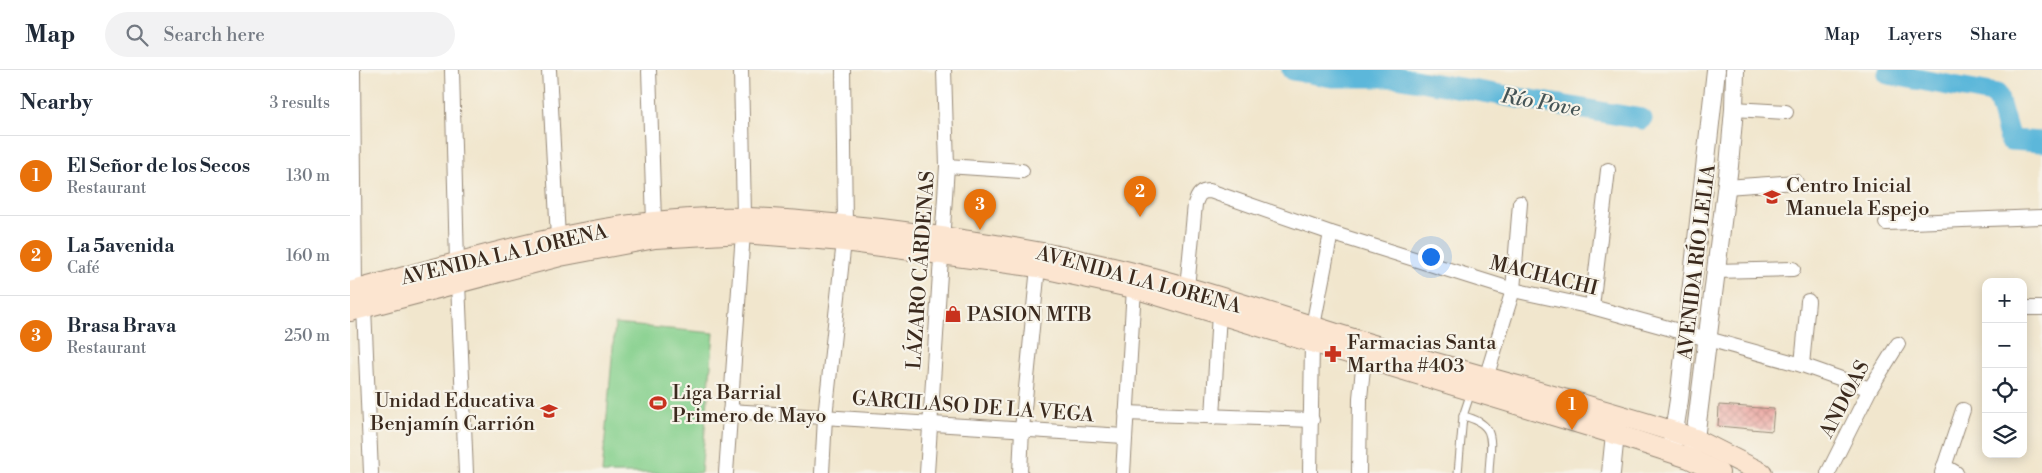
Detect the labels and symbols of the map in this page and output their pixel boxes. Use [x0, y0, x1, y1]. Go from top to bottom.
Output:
water label: Río Pove [1498, 83, 1583, 123]
street label: AVENIDA RÍO LELIA [1672, 161, 1722, 363]
street label: LÁZARO CÁRDENAS [901, 170, 941, 370]
place label: Centro Inicial Manuela Espejo [1786, 174, 1929, 222]
pin: 2 [1124, 176, 1156, 217]
school or university icon: Centro Inicial Manuela Espejo [1762, 187, 1782, 207]
pin: 3 [964, 189, 996, 230]
street label: AVENIDA LA LORENA [398, 219, 611, 292]
street label: AVENIDA LA LORENA [1032, 241, 1245, 320]
your location [1418, 244, 1444, 270]
street label: MACHACHI [1487, 251, 1601, 302]
place label: PASION MTB [967, 303, 1092, 328]
shop icon: PASION MTB [943, 304, 963, 324]
place label: Farmacias Santa Martha #403 [1347, 331, 1497, 379]
pharmacy icon: Farmacias Santa Martha #403 [1323, 344, 1343, 364]
street label: ANDOAS [1814, 357, 1876, 444]
place label: Liga Barrial Primero de Mayo [672, 381, 826, 429]
street label: GARCILASO DE LA VEGA [851, 387, 1096, 429]
place label: Unidad Educativa Benjamín Carrión [369, 389, 536, 437]
pin: 1 [1556, 389, 1588, 430]
sports icon: Liga Barrial Primero de Mayo [648, 393, 668, 413]
school or university icon: Unidad Educativa Benjamín Carrión [539, 401, 559, 421]

